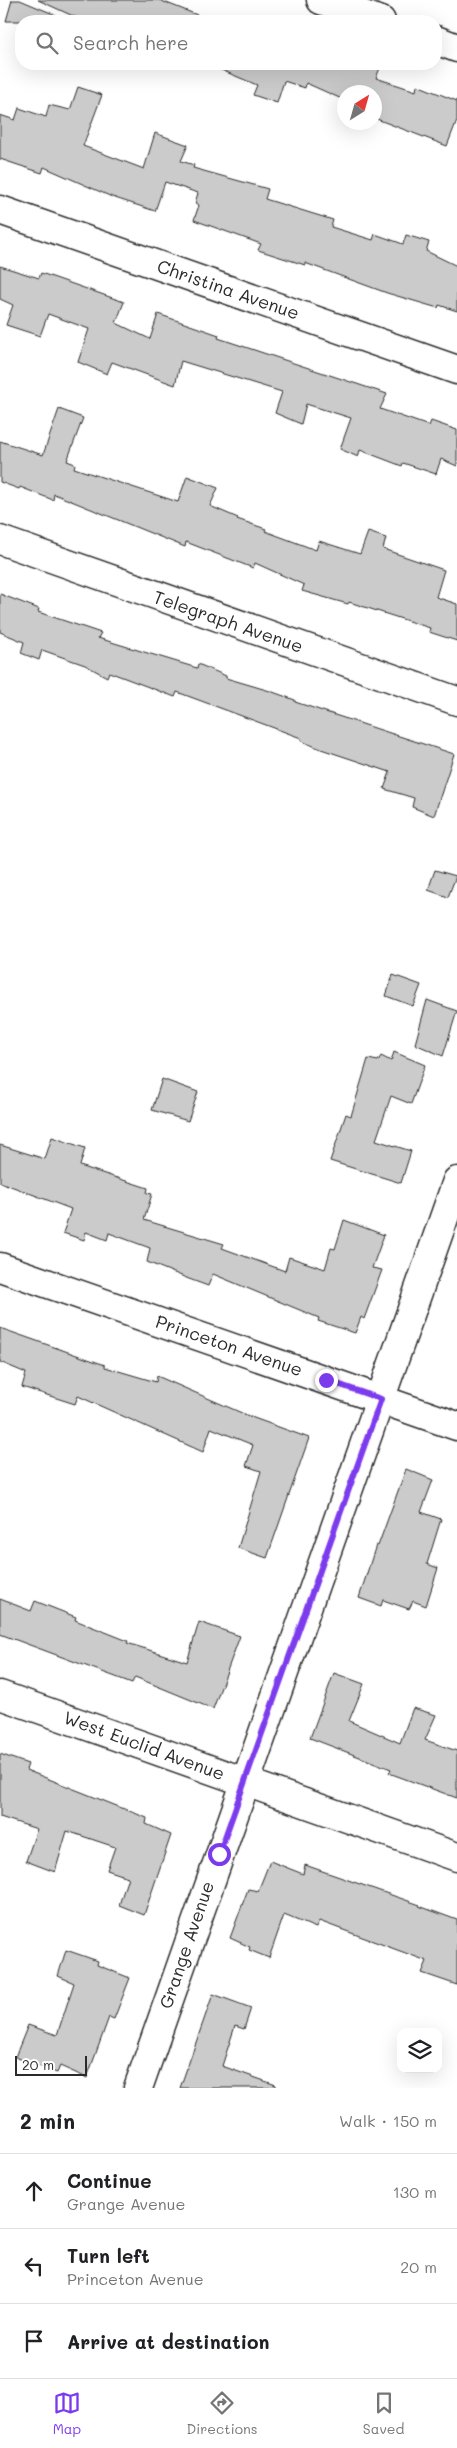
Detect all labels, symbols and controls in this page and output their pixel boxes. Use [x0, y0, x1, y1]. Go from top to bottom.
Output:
search box [15, 15, 442, 70]
icon: search [33, 29, 61, 57]
text: Search here [73, 30, 189, 55]
north arrow [337, 85, 382, 130]
street label: Christina Avenue [154, 253, 303, 325]
street label: Telegraph Avenue [150, 584, 306, 658]
street label: Princeton Avenue [153, 1309, 306, 1381]
route end [315, 1369, 338, 1392]
street label: West Euclid Avenue [61, 1705, 228, 1785]
route start [208, 1843, 231, 1866]
street label: Grange Avenue [153, 1878, 219, 2012]
map controls [397, 2028, 442, 2073]
button: layers [397, 2028, 442, 2073]
scale bar [15, 2053, 88, 2076]
text: 20 m [22, 2055, 54, 2074]
text: 2 min [20, 2107, 75, 2134]
text: Walk · 150 m [339, 2110, 437, 2131]
text: Continue [67, 2168, 152, 2193]
icon: ahead [20, 2177, 48, 2205]
text: 130 m [393, 2181, 437, 2202]
text: Grange Avenue [67, 2193, 185, 2214]
text: Turn left [67, 2243, 150, 2268]
icon: left [20, 2252, 48, 2280]
text: 20 m [400, 2256, 437, 2277]
text: Princeton Avenue [67, 2268, 204, 2289]
icon: arrive [20, 2327, 48, 2355]
text: Arrive at destination [67, 2329, 270, 2354]
tab: Map [53, 2389, 81, 2438]
tab: Directions [186, 2389, 258, 2438]
tab: Saved [363, 2389, 404, 2438]

